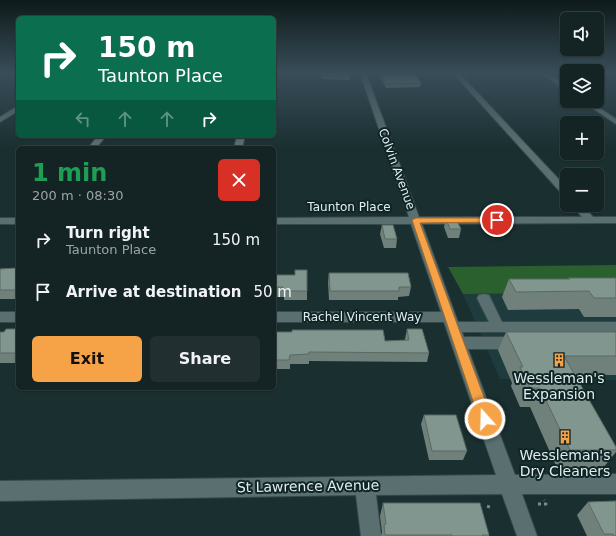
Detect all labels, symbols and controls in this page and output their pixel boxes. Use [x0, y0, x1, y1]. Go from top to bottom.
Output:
map controls [560, 12, 604, 212]
button: sound [560, 12, 604, 56]
text: 150 m [98, 31, 195, 64]
icon: right [32, 32, 84, 84]
button: layers [560, 64, 604, 108]
text: Taunton Place [98, 65, 223, 86]
icon: left [72, 108, 94, 130]
icon: ahead [114, 108, 136, 130]
icon: ahead [156, 108, 178, 130]
icon: right [198, 108, 220, 130]
button: + [560, 116, 604, 160]
street label: Colvin Avenue [376, 126, 418, 212]
text: 1 min [32, 159, 107, 187]
button: close [218, 159, 260, 201]
button: − [560, 168, 604, 212]
text: 200 m · 08:30 [32, 188, 123, 203]
street label: Taunton Place [306, 200, 391, 214]
pin [480, 203, 514, 237]
icon: arrive [486, 209, 508, 231]
text: Turn right [66, 224, 150, 242]
icon: right [32, 229, 54, 251]
text: 150 m [212, 231, 260, 249]
text: Taunton Place [66, 242, 156, 257]
icon: arrive [32, 281, 54, 303]
text: Arrive at destination [66, 283, 241, 301]
text: 50 m [253, 283, 292, 301]
street label: Rachel Vincent Way [303, 310, 421, 324]
button: Exit [32, 336, 142, 382]
button: Share [150, 336, 260, 382]
building icon: Wessleman's Expansion [551, 352, 567, 368]
place label: Wessleman's Expansion [514, 370, 604, 402]
position arrow [464, 398, 506, 440]
building icon: Wessleman's Dry Cleaners [557, 429, 573, 445]
place label: Wessleman's Dry Cleaners [520, 447, 610, 479]
street label: St Lawrence Avenue [237, 477, 379, 495]

